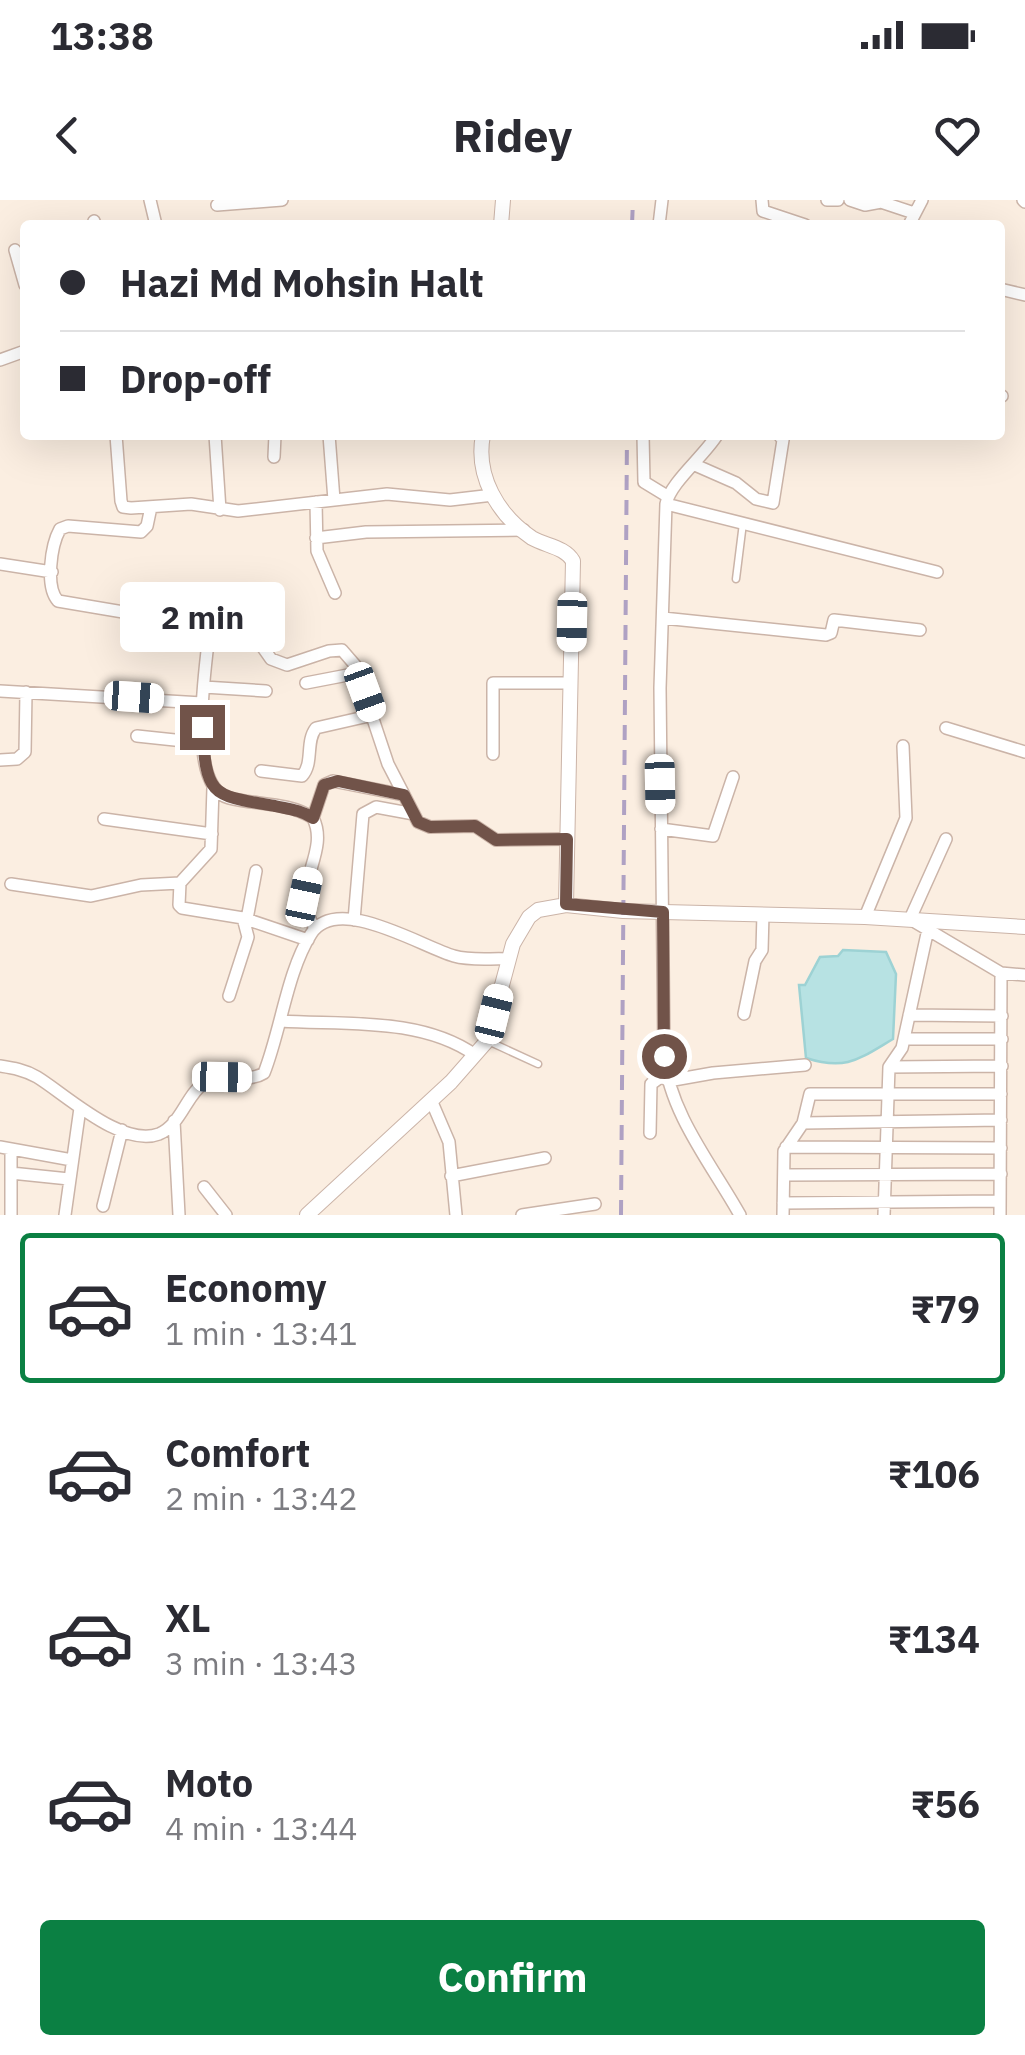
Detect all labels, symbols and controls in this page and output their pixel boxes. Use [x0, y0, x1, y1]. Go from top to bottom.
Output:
text: 13:38 [50, 11, 154, 60]
text: Ridey [453, 106, 572, 164]
icon: back [40, 108, 95, 163]
icon: heart [930, 108, 985, 163]
text: Hazi Md Mohsin Halt [120, 258, 484, 307]
text: Drop-off [120, 354, 271, 403]
callout: 2 min [120, 582, 284, 652]
car [556, 592, 588, 652]
text: 2 min [161, 596, 244, 638]
car [341, 659, 389, 725]
car [103, 680, 165, 714]
route end [180, 705, 225, 750]
car [644, 754, 676, 814]
car [283, 865, 325, 929]
car [472, 981, 516, 1047]
route start [642, 1034, 687, 1079]
car [192, 1061, 252, 1093]
icon: car [45, 1263, 135, 1353]
text: Economy [165, 1263, 327, 1312]
text: ₹79 [910, 1284, 980, 1333]
text: 1 min · 13:41 [165, 1312, 358, 1354]
icon: car [45, 1428, 135, 1518]
text: Comfort [165, 1428, 310, 1477]
text: ₹106 [888, 1449, 980, 1498]
text: 2 min · 13:42 [165, 1477, 358, 1519]
icon: car [45, 1593, 135, 1683]
text: XL [165, 1593, 211, 1642]
text: ₹134 [888, 1614, 980, 1663]
text: 3 min · 13:43 [165, 1642, 358, 1684]
icon: car [45, 1758, 135, 1848]
text: Moto [165, 1758, 253, 1807]
text: ₹56 [910, 1779, 980, 1828]
text: 4 min · 13:44 [165, 1807, 358, 1849]
button: Confirm [40, 1920, 985, 2035]

